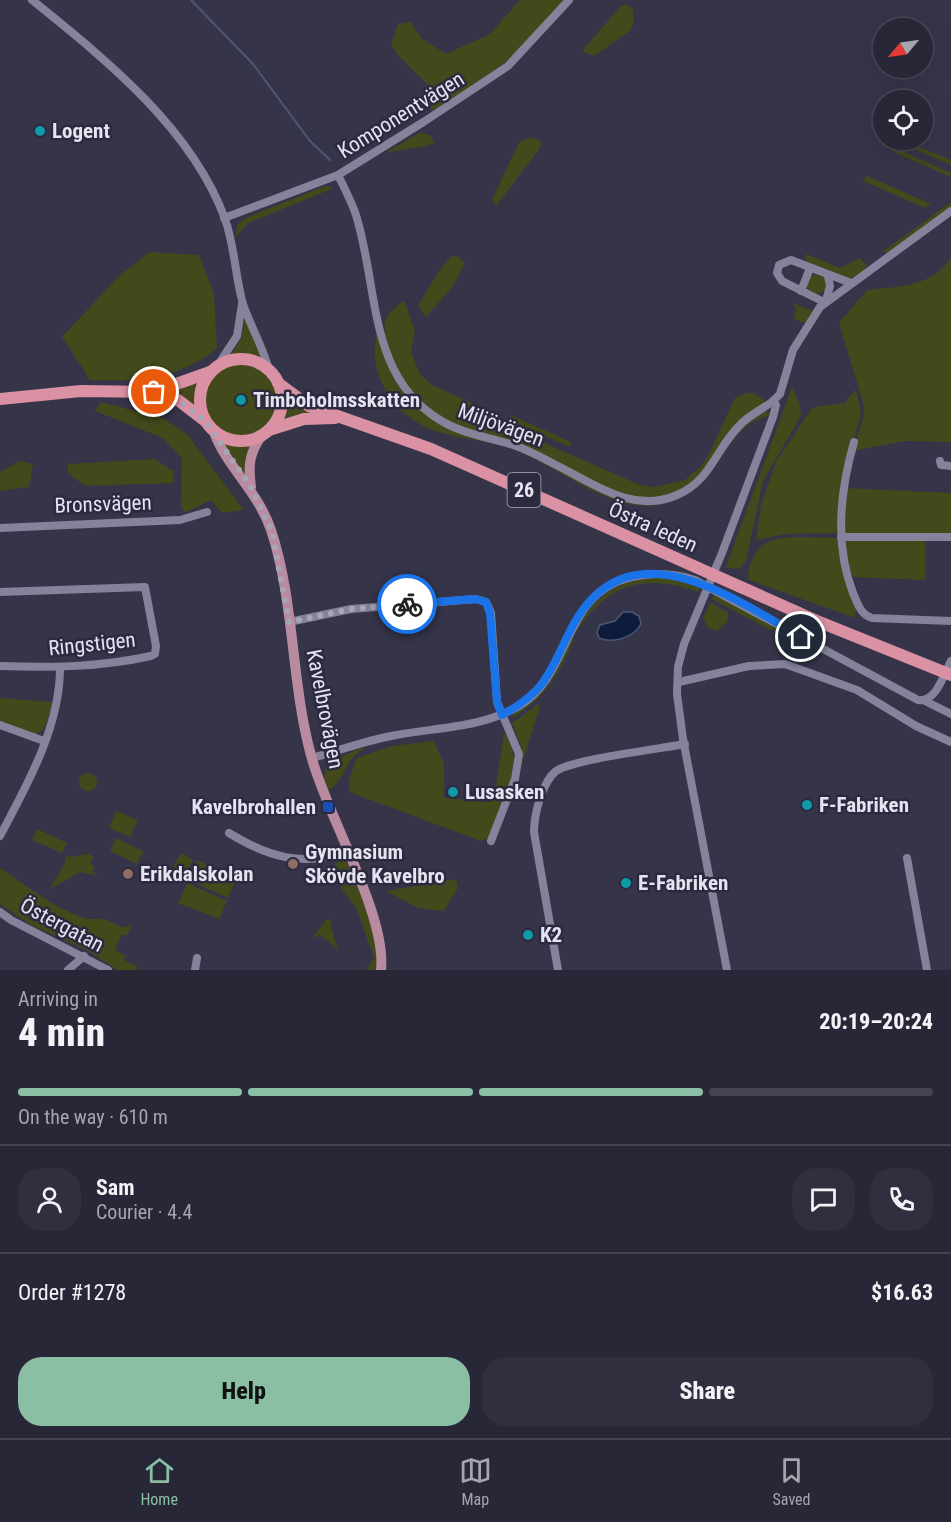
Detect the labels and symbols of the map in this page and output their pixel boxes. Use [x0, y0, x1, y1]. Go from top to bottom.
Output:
north arrow [873, 18, 933, 78]
street label: Komponentvägen [334, 67, 468, 163]
place label: Logent [52, 119, 110, 143]
marker: Logent [33, 124, 47, 138]
pin [128, 366, 179, 417]
place label: Timboholmsskatten [253, 388, 420, 412]
marker: Timboholmsskatten [234, 393, 248, 407]
street label: Miljövägen [455, 398, 547, 452]
road number: 26 [508, 473, 540, 507]
street label: Bronsvägen [54, 490, 152, 518]
street label: Östra leden [605, 497, 701, 557]
courier [377, 574, 437, 634]
pin [775, 611, 826, 662]
street label: Ringstigen [47, 627, 137, 661]
street label: Kavelbrovägen [302, 647, 348, 771]
place label: Lusasken [465, 780, 544, 804]
marker: Lusasken [446, 785, 460, 799]
place label: F-Fabriken [819, 793, 909, 817]
place label: Kavelbrohallen [191, 795, 316, 819]
marker: F-Fabriken [800, 798, 814, 812]
marker: Kavelbrohallen [321, 800, 335, 814]
place label: Gymnasium Skövde Kavelbro [305, 840, 445, 888]
marker: Gymnasium Skövde Kavelbro [286, 857, 300, 871]
place label: Erikdalskolan [140, 862, 254, 886]
marker: Erikdalskolan [121, 867, 135, 881]
place label: E-Fabriken [638, 871, 728, 895]
marker: E-Fabriken [619, 876, 633, 890]
street label: Östergatan [16, 893, 108, 957]
place label: K2 [540, 923, 562, 947]
marker: K2 [521, 928, 535, 942]

